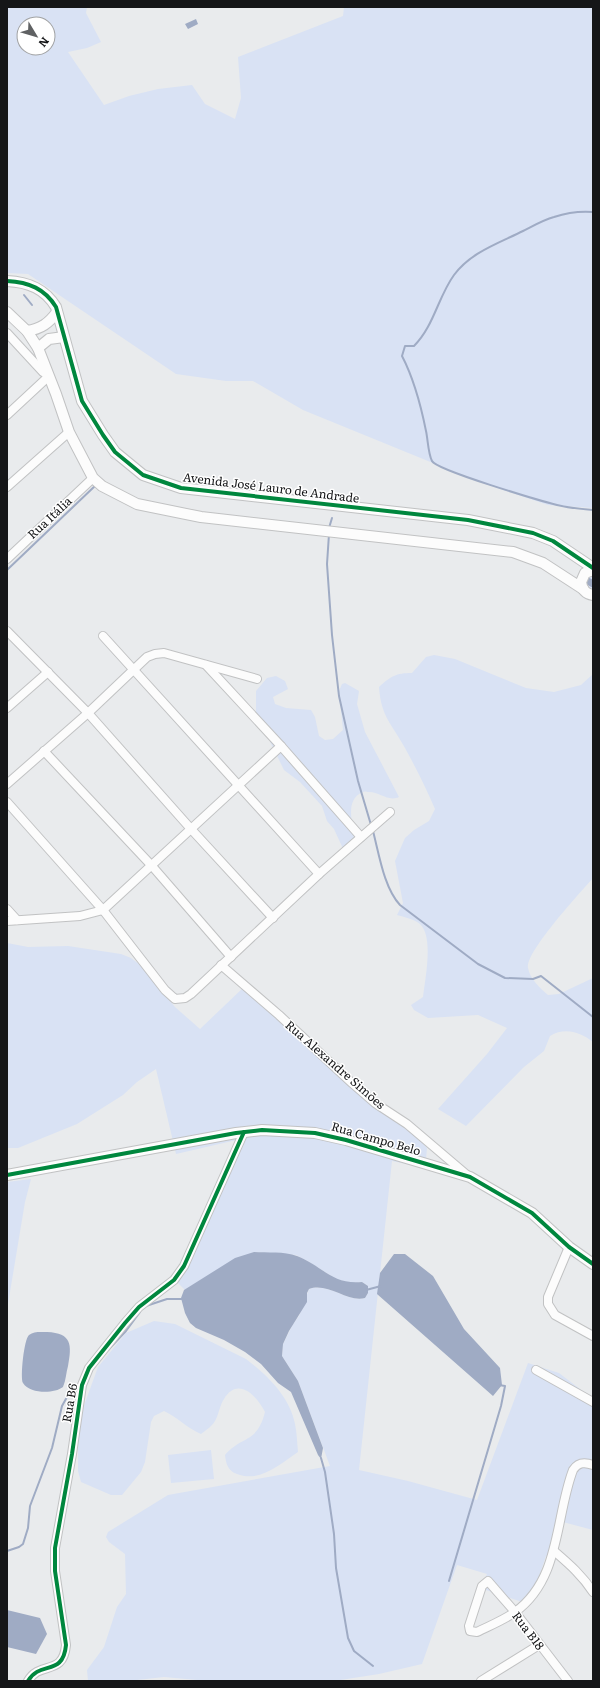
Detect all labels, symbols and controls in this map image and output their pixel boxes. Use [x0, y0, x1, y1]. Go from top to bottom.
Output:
north arrow [16, 16, 56, 56]
text: N [36, 34, 54, 51]
street label: Avenida José Lauro de Andrade [182, 467, 360, 507]
street label: Rua Itália [23, 492, 76, 543]
street label: Rua Alexandre Simões [282, 1016, 390, 1113]
street label: Rua Campo Belo [329, 1117, 423, 1159]
street label: Rua B6 [57, 1382, 81, 1424]
street label: Rua B18 [508, 1607, 549, 1654]

